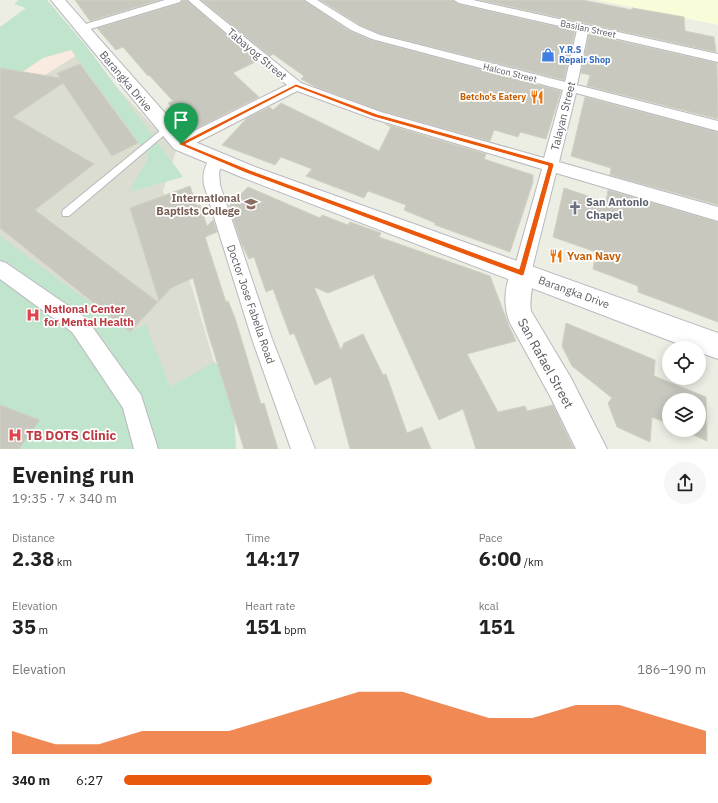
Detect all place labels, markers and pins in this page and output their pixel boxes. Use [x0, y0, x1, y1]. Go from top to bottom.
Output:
place label: Y.R.S Repair Shop [559, 44, 611, 65]
shop icon: Y.R.S Repair Shop [540, 47, 556, 63]
restaurant icon: Betcho's Eatery [529, 89, 545, 105]
place label: Betcho's Eatery [460, 91, 526, 102]
pin [164, 103, 198, 144]
place label: International Baptists College [156, 191, 241, 218]
place label: San Antonio Chapel [586, 195, 649, 222]
school or university icon: International Baptists College [243, 196, 259, 212]
church icon: San Antonio Chapel [567, 200, 583, 216]
restaurant icon: Yvan Navy [548, 248, 564, 264]
place label: Yvan Navy [567, 249, 621, 263]
place label: National Center for Mental Health [44, 302, 134, 329]
hospital icon: National Center for Mental Health [25, 307, 41, 323]
hospital icon: TB DOTS Clinic [7, 427, 23, 443]
place label: TB DOTS Clinic [26, 427, 117, 444]

